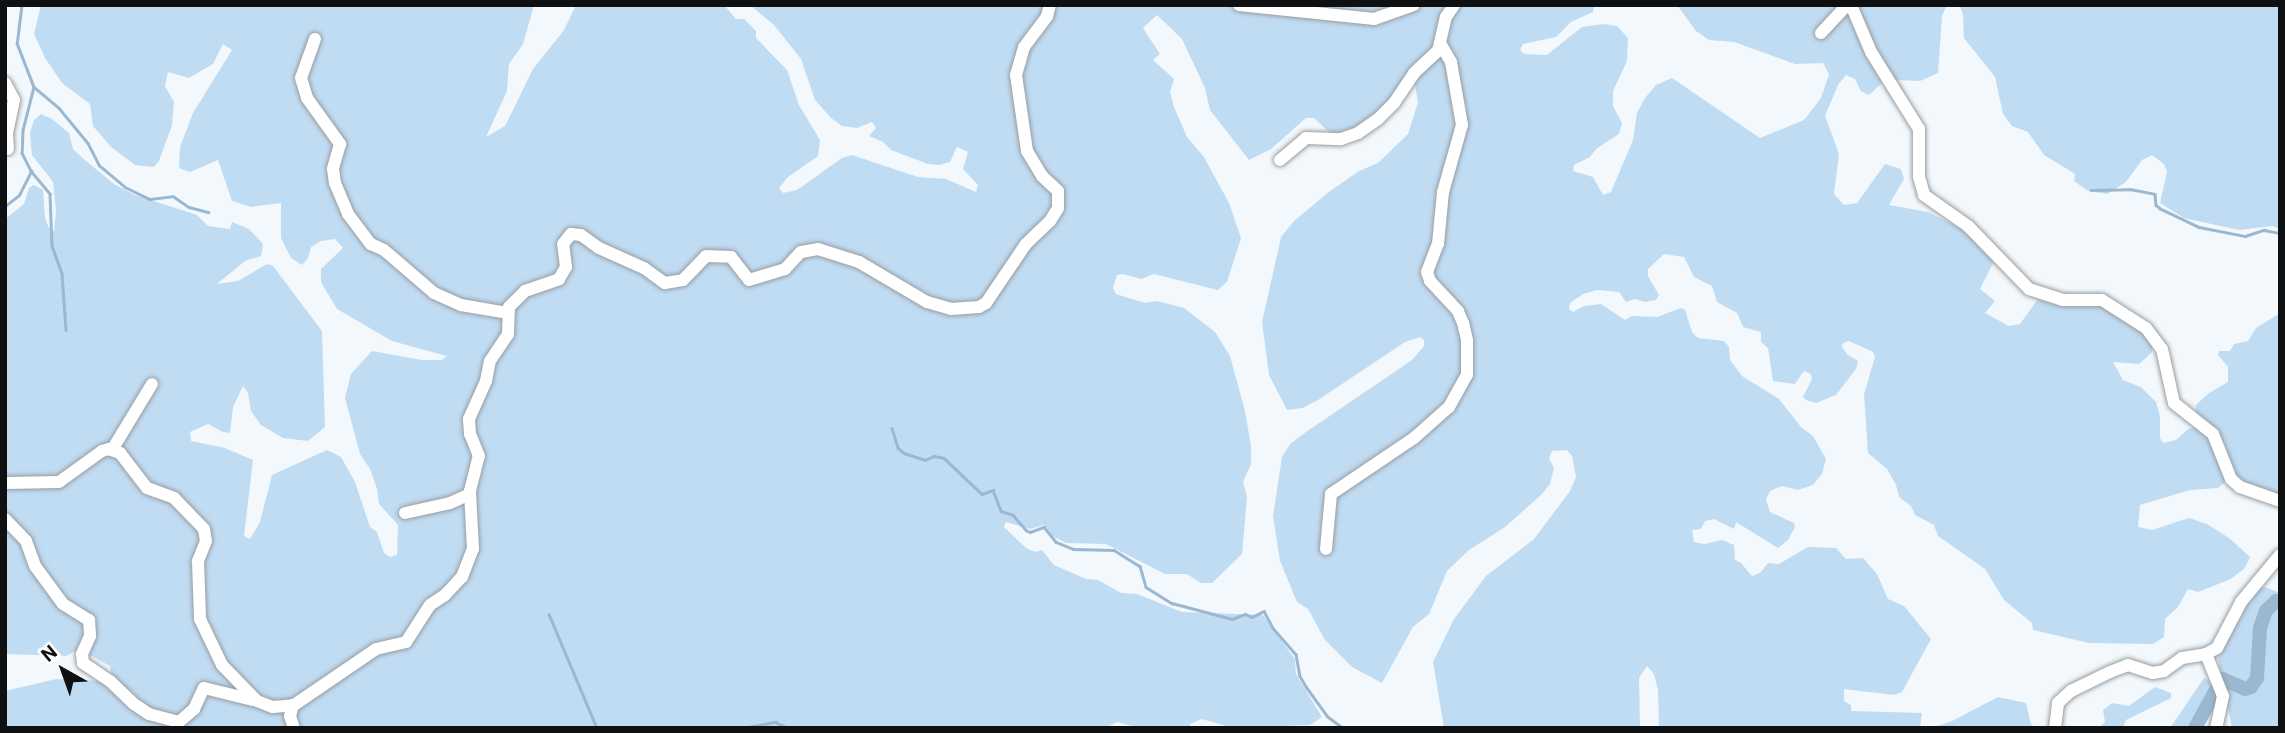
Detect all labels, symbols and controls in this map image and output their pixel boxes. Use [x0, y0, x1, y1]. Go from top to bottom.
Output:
north arrow [28, 635, 98, 705]
text: N [37, 640, 62, 667]

